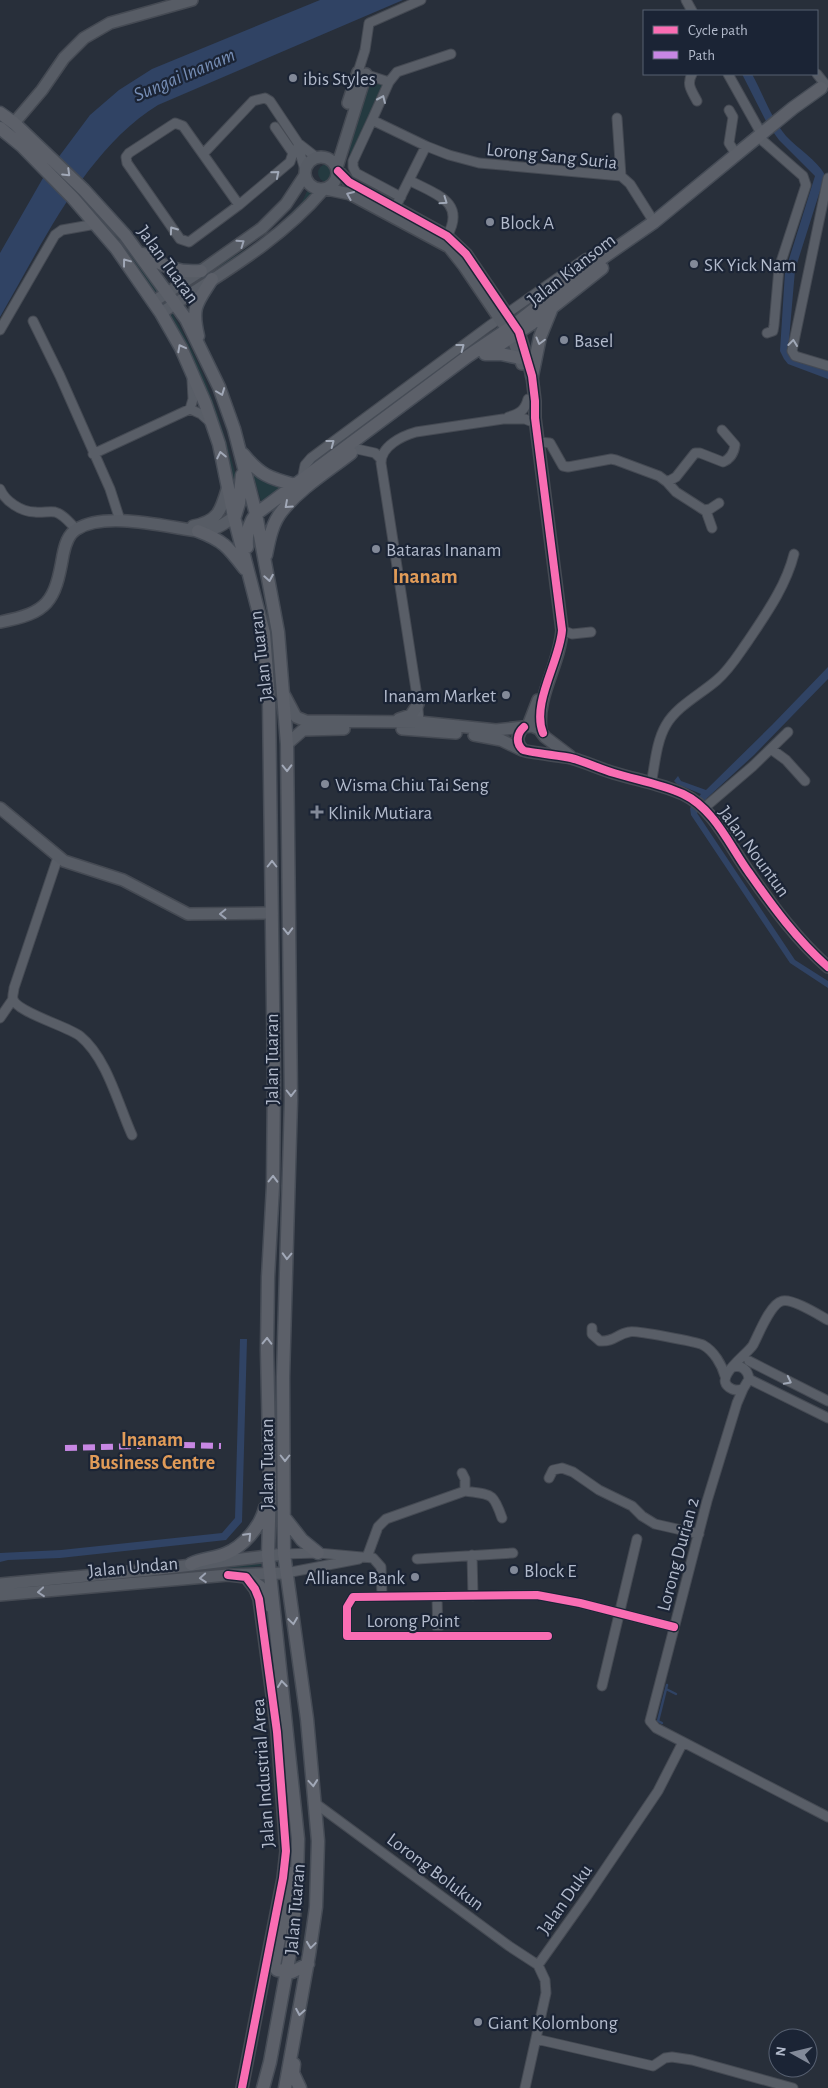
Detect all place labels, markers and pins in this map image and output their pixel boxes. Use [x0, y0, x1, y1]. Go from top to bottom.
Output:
place label: ibis Styles [303, 70, 376, 89]
marker: ibis Styles [287, 72, 299, 84]
place label: Block A [500, 214, 554, 233]
marker: Block A [484, 216, 496, 228]
place label: SK Yick Nam [704, 256, 796, 275]
marker: SK Yick Nam [688, 258, 700, 270]
place label: Basel [574, 332, 613, 351]
marker: Basel [558, 334, 570, 346]
place label: Bataras Inanam [386, 541, 501, 560]
marker: Bataras Inanam [370, 543, 382, 555]
place label: Inanam Market [383, 687, 496, 706]
marker: Inanam Market [500, 689, 512, 701]
place label: Wisma Chiu Tai Seng [335, 776, 490, 795]
marker: Wisma Chiu Tai Seng [319, 778, 331, 790]
place label: Klinik Mutiara [328, 804, 432, 823]
marker: Klinik Mutiara [310, 805, 324, 819]
place label: Block E [524, 1562, 577, 1581]
marker: Block E [508, 1564, 520, 1576]
place label: Alliance Bank [305, 1569, 405, 1588]
marker: Alliance Bank [409, 1571, 421, 1583]
place label: Giant Kolombong [488, 2014, 619, 2033]
marker: Giant Kolombong [472, 2016, 484, 2028]

